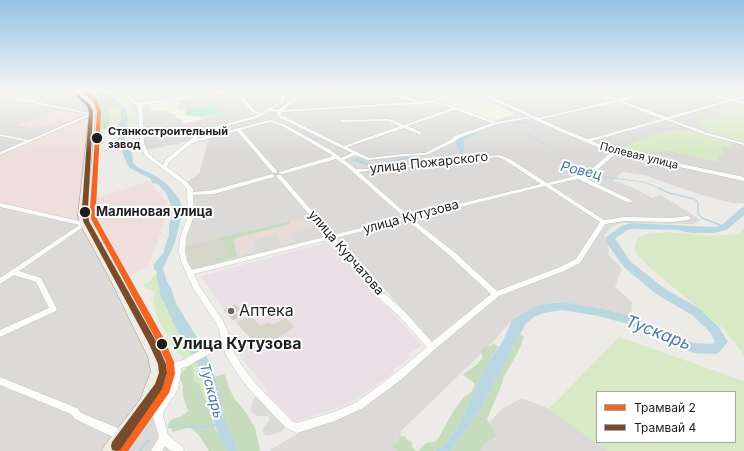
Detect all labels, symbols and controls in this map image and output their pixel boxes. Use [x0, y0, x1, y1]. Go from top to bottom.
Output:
place label: Станкостроительный завод [108, 125, 228, 151]
marker: Станкостроительный завод [90, 131, 104, 145]
street label: Полевая улица [598, 140, 680, 172]
street label: улица Пожарского [369, 149, 489, 177]
water label: Ровец [559, 158, 603, 184]
street label: улица Кутузова [361, 197, 461, 237]
place label: Малиновая улица [96, 204, 213, 220]
marker: Малиновая улица [78, 205, 92, 219]
street label: улица Курчатова [305, 207, 387, 299]
place label: Аптека [239, 301, 294, 321]
marker: Аптека [226, 306, 236, 316]
water label: Тускарь [622, 311, 694, 355]
place label: Улица Кутузова [172, 334, 301, 354]
marker: Улица Кутузова [155, 337, 169, 351]
water label: Тускарь [196, 362, 226, 420]
legend [596, 391, 736, 443]
text: Трамвай 2 [634, 400, 696, 415]
text: Трамвай 4 [634, 420, 696, 435]

